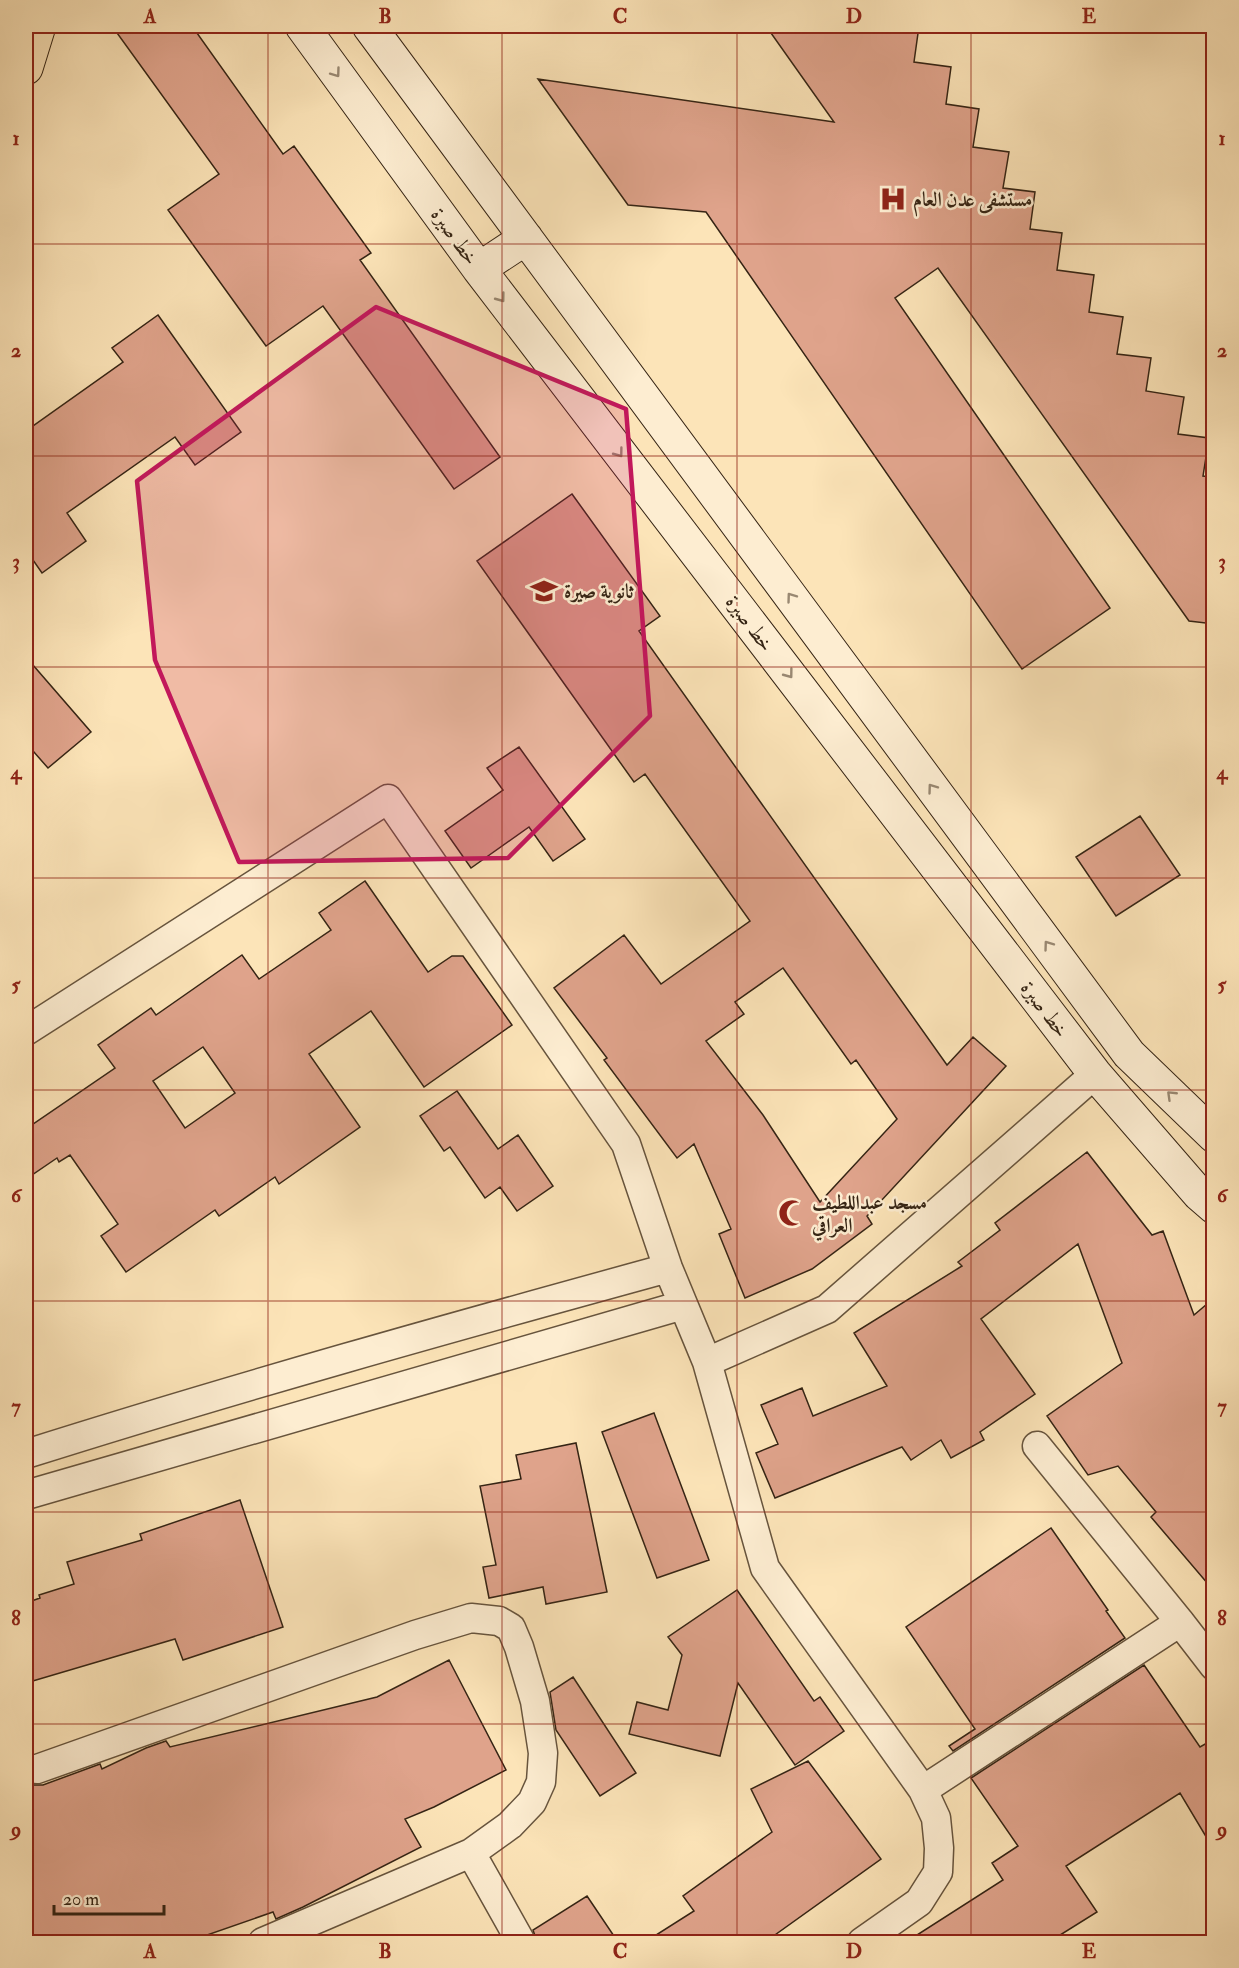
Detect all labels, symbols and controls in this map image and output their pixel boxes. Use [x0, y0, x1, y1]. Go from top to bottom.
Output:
text: A [143, 4, 157, 29]
text: B [378, 4, 392, 29]
text: C [613, 4, 627, 29]
text: D [846, 4, 862, 29]
text: E [1082, 4, 1097, 29]
one-way arrow [329, 66, 340, 77]
text: 1 [12, 126, 20, 151]
text: 1 [1218, 126, 1226, 151]
hospital icon: مستشفى عدن العام [878, 184, 908, 214]
place label: مستشفى عدن العام [913, 187, 1032, 217]
street label: خط صيرة [425, 203, 484, 270]
one-way arrow [494, 291, 505, 302]
text: 2 [11, 338, 21, 363]
text: 2 [1217, 338, 1227, 363]
one-way arrow [612, 446, 623, 457]
text: 3 [12, 549, 20, 574]
text: 3 [1218, 549, 1226, 574]
school or university icon: ثانوية صيرة [529, 576, 559, 606]
place label: ثانوية صيرة [564, 579, 635, 604]
street label: خط صيرة [720, 590, 779, 657]
one-way arrow [788, 593, 799, 604]
one-way arrow [782, 668, 793, 679]
text: 4 [10, 760, 23, 785]
text: 4 [1216, 760, 1229, 785]
one-way arrow [928, 784, 939, 795]
one-way arrow [1044, 940, 1055, 951]
text: 5 [12, 972, 22, 997]
text: 5 [1218, 972, 1228, 997]
street label: خط صيرة [1015, 976, 1074, 1043]
one-way arrow [1168, 1091, 1178, 1102]
text: 6 [11, 1183, 23, 1208]
text: 6 [1217, 1183, 1229, 1208]
place label: مسجد عبداللطيف العراقي [811, 1190, 927, 1241]
mosque icon: مسجد عبداللطيف العراقي [777, 1198, 807, 1228]
text: 7 [11, 1394, 21, 1419]
text: 7 [1217, 1394, 1227, 1419]
text: 8 [11, 1606, 21, 1631]
text: 8 [1217, 1606, 1227, 1631]
text: 9 [9, 1817, 21, 1842]
text: 9 [1215, 1817, 1227, 1842]
scale bar [54, 1878, 164, 1916]
text: 20 m [63, 1888, 99, 1911]
text: A [143, 1939, 157, 1964]
text: B [378, 1939, 392, 1964]
text: C [613, 1939, 627, 1964]
text: D [846, 1939, 862, 1964]
text: E [1082, 1939, 1097, 1964]

